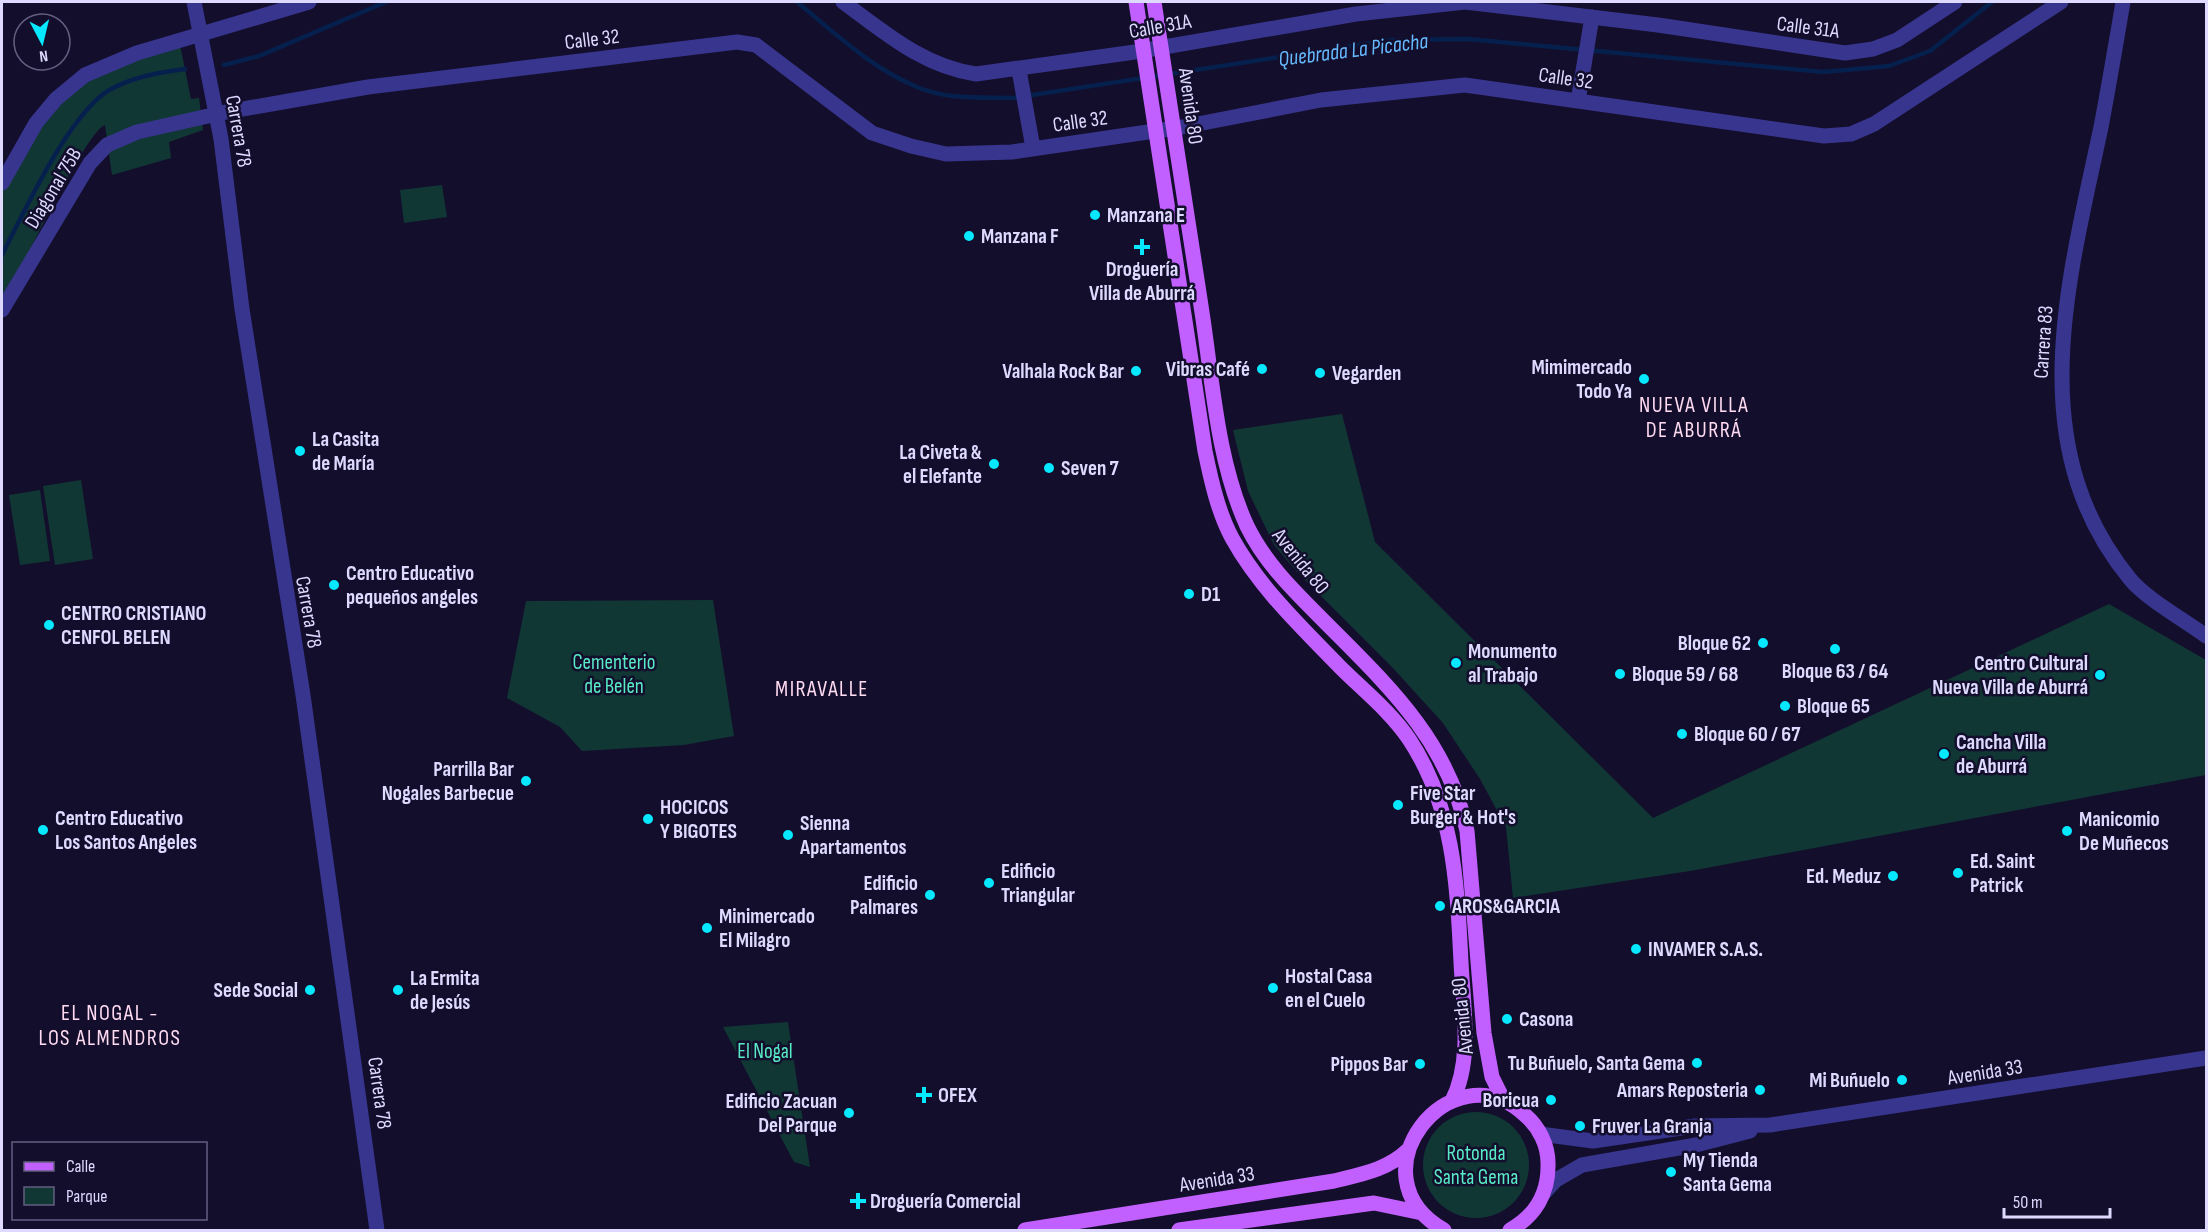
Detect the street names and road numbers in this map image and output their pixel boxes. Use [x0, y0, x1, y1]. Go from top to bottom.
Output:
street label: Calle 31A [1127, 9, 1194, 44]
street label: Calle 31A [1775, 11, 1842, 44]
street label: Calle 32 [563, 24, 621, 55]
street label: Calle 32 [1537, 62, 1595, 95]
street label: Avenida 80 [1173, 65, 1208, 146]
street label: Carrera 78 [220, 93, 257, 169]
street label: Calle 32 [1051, 105, 1109, 138]
street label: Diagonal 75B [20, 143, 87, 233]
street label: Carrera 83 [2028, 305, 2059, 379]
street label: Avenida 80 [1266, 523, 1334, 599]
street label: Carrera 78 [290, 574, 327, 650]
street label: Avenida 80 [1446, 976, 1479, 1056]
street label: Avenida 33 [1945, 1054, 2024, 1091]
street label: Carrera 78 [362, 1055, 397, 1131]
street label: Avenida 33 [1177, 1161, 1256, 1198]

